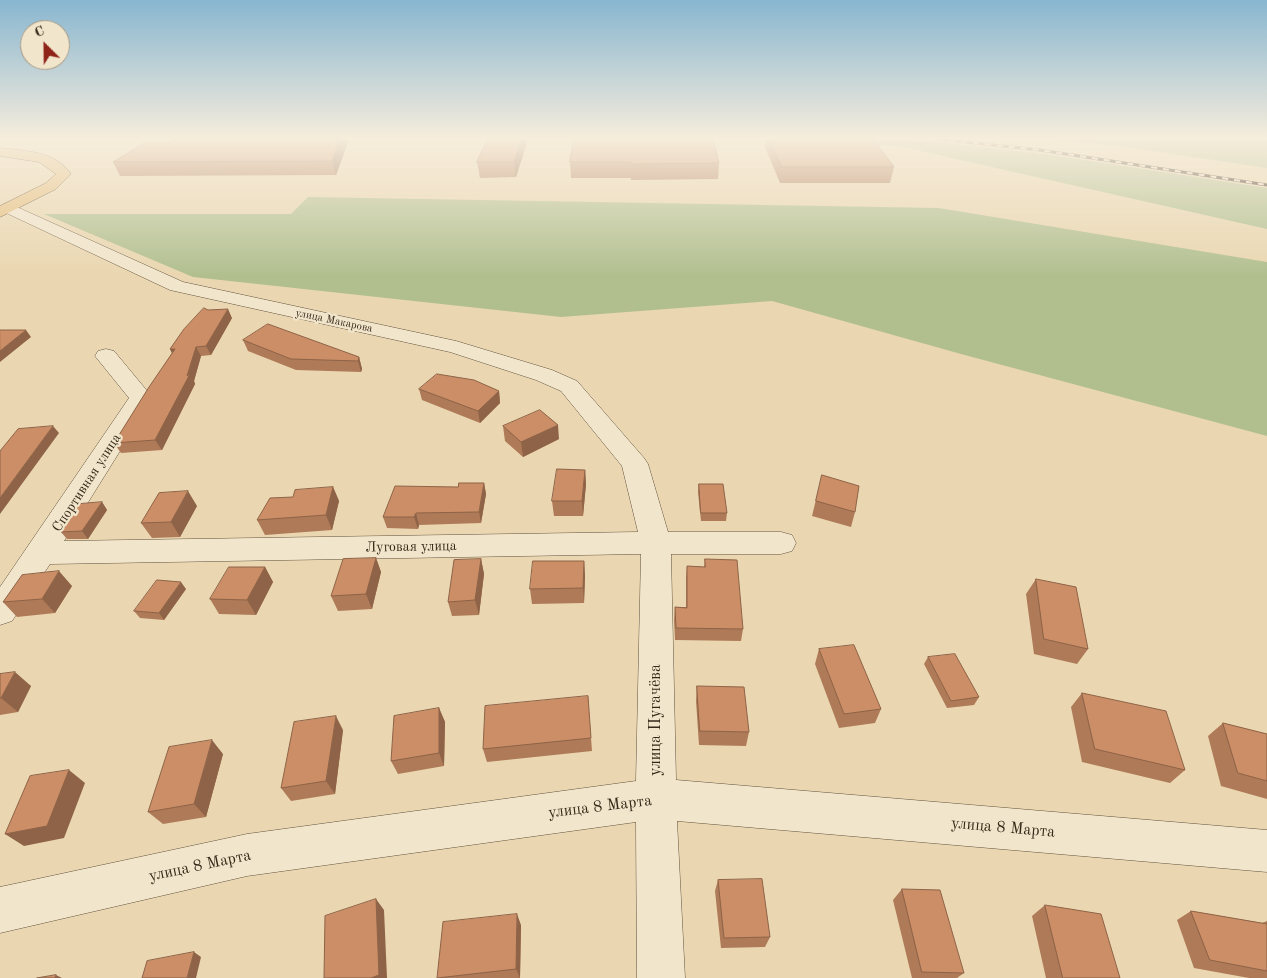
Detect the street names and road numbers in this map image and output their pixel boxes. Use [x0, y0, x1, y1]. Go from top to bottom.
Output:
street label: улица Макарова [294, 306, 374, 336]
street label: Спортивная улица [49, 431, 125, 535]
street label: Луговая улица [365, 538, 457, 556]
street label: улица Пугачёва [646, 664, 666, 776]
street label: улица 8 Марта [547, 791, 653, 823]
street label: улица 8 Марта [950, 814, 1056, 842]
street label: улица 8 Марта [147, 846, 253, 886]

